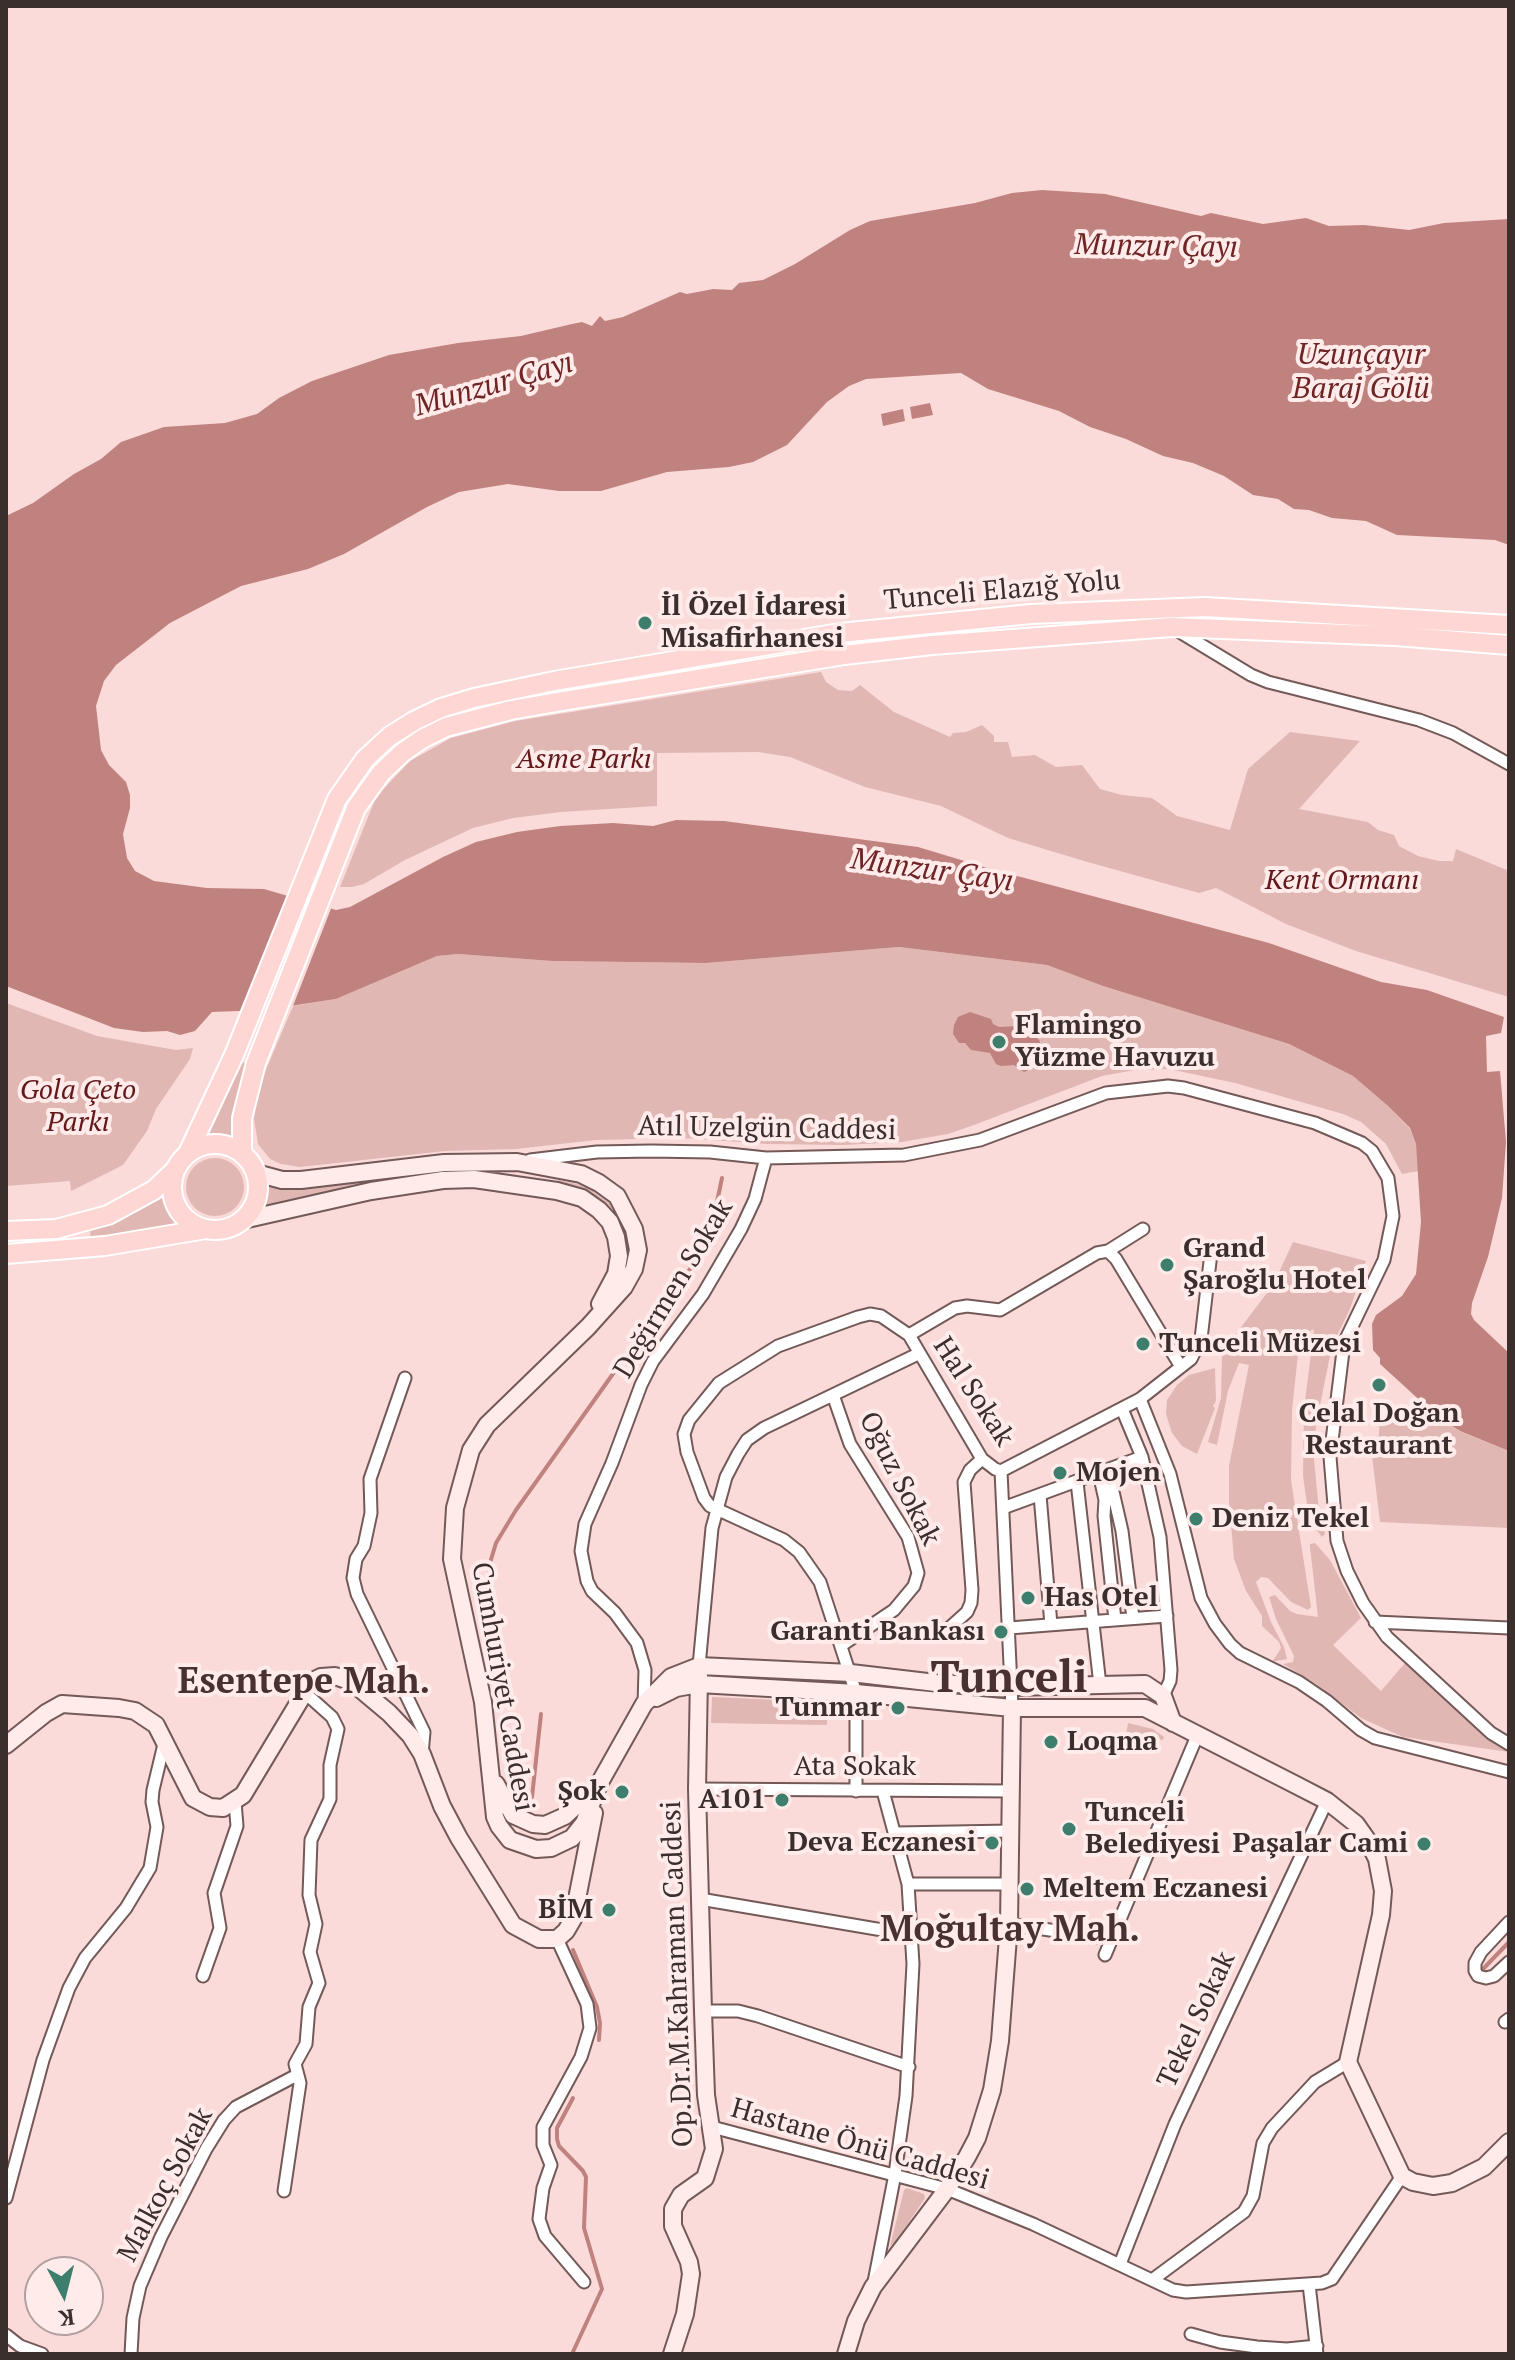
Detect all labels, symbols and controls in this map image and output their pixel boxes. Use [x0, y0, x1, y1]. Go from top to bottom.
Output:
water label: Munzur Çayı [1074, 228, 1238, 266]
water label: Uzunçayır Baraj Gölü [1292, 337, 1430, 408]
water label: Munzur Çayı [411, 345, 577, 425]
street label: Tunceli Elazığ Yolu [882, 564, 1122, 618]
place label: İl Özel İdaresi Misafirhanesi [661, 590, 847, 656]
marker: İl Özel İdaresi Misafirhanesi [636, 614, 654, 632]
park label: Asme Parkı [516, 743, 652, 777]
water label: Munzur Çayı [849, 842, 1015, 900]
park label: Kent Ormanı [1265, 864, 1419, 898]
place label: Flamingo Yüzme Havuzu [1015, 1009, 1215, 1075]
marker: Flamingo Yüzme Havuzu [990, 1033, 1008, 1051]
park label: Gola Çeto Parkı [20, 1074, 136, 1140]
street label: Atıl Uzelgün Caddesi [637, 1110, 897, 1148]
street label: Değirmen Sokak [607, 1193, 741, 1385]
place label: Grand Şaroğlu Hotel [1183, 1232, 1366, 1298]
marker: Grand Şaroğlu Hotel [1158, 1256, 1176, 1274]
place label: Tunceli Müzesi [1159, 1327, 1361, 1361]
street label: Hal Sokak [925, 1331, 1021, 1453]
marker: Tunceli Müzesi [1134, 1335, 1152, 1353]
marker: Celal Doğan Restaurant [1370, 1376, 1388, 1394]
place label: Celal Doğan Restaurant [1298, 1397, 1460, 1463]
street label: Oğuz Sokak [851, 1407, 947, 1551]
place label: Mojen [1076, 1456, 1161, 1490]
marker: Mojen [1051, 1464, 1069, 1482]
place label: Deniz Tekel [1212, 1502, 1369, 1536]
marker: Deniz Tekel [1187, 1510, 1205, 1528]
street label: Cumhuriyet Caddesi [464, 1560, 540, 1814]
place label: Has Otel [1044, 1581, 1158, 1615]
marker: Has Otel [1019, 1589, 1037, 1607]
place label: Garanti Bankası [770, 1615, 985, 1649]
marker: Garanti Bankası [992, 1623, 1010, 1641]
district label: Tunceli [930, 1653, 1088, 1705]
district label: Esentepe Mah. [178, 1661, 430, 1705]
place label: Tunmar [775, 1691, 882, 1725]
marker: Tunmar [889, 1699, 907, 1717]
place label: Loqma [1067, 1725, 1158, 1759]
marker: Loqma [1042, 1733, 1060, 1751]
street label: Ata Sokak [794, 1750, 916, 1784]
place label: Şok [557, 1775, 606, 1809]
marker: Şok [613, 1783, 631, 1801]
place label: A101 [698, 1783, 766, 1817]
marker: A101 [773, 1791, 791, 1809]
place label: Tunceli Belediyesi [1085, 1796, 1220, 1862]
street label: Op.Dr.M.Kahraman Caddesi [655, 1800, 701, 2148]
marker: Tunceli Belediyesi [1060, 1820, 1078, 1838]
place label: Deva Eczanesi [787, 1826, 976, 1860]
place label: Paşalar Cami [1233, 1827, 1408, 1861]
marker: Deva Eczanesi [983, 1834, 1001, 1852]
marker: Paşalar Cami [1415, 1835, 1433, 1853]
place label: Meltem Eczanesi [1043, 1872, 1268, 1906]
marker: Meltem Eczanesi [1018, 1880, 1036, 1898]
place label: BİM [538, 1893, 593, 1927]
marker: BİM [600, 1901, 618, 1919]
district label: Moğultay Mah. [880, 1909, 1140, 1953]
street label: Tekel Sokak [1151, 1946, 1243, 2094]
street label: Hastane Önü Caddesi [727, 2092, 993, 2198]
street label: Malkoç Sokak [111, 2102, 221, 2268]
north arrow [24, 2256, 104, 2336]
text: K [57, 2303, 76, 2334]

